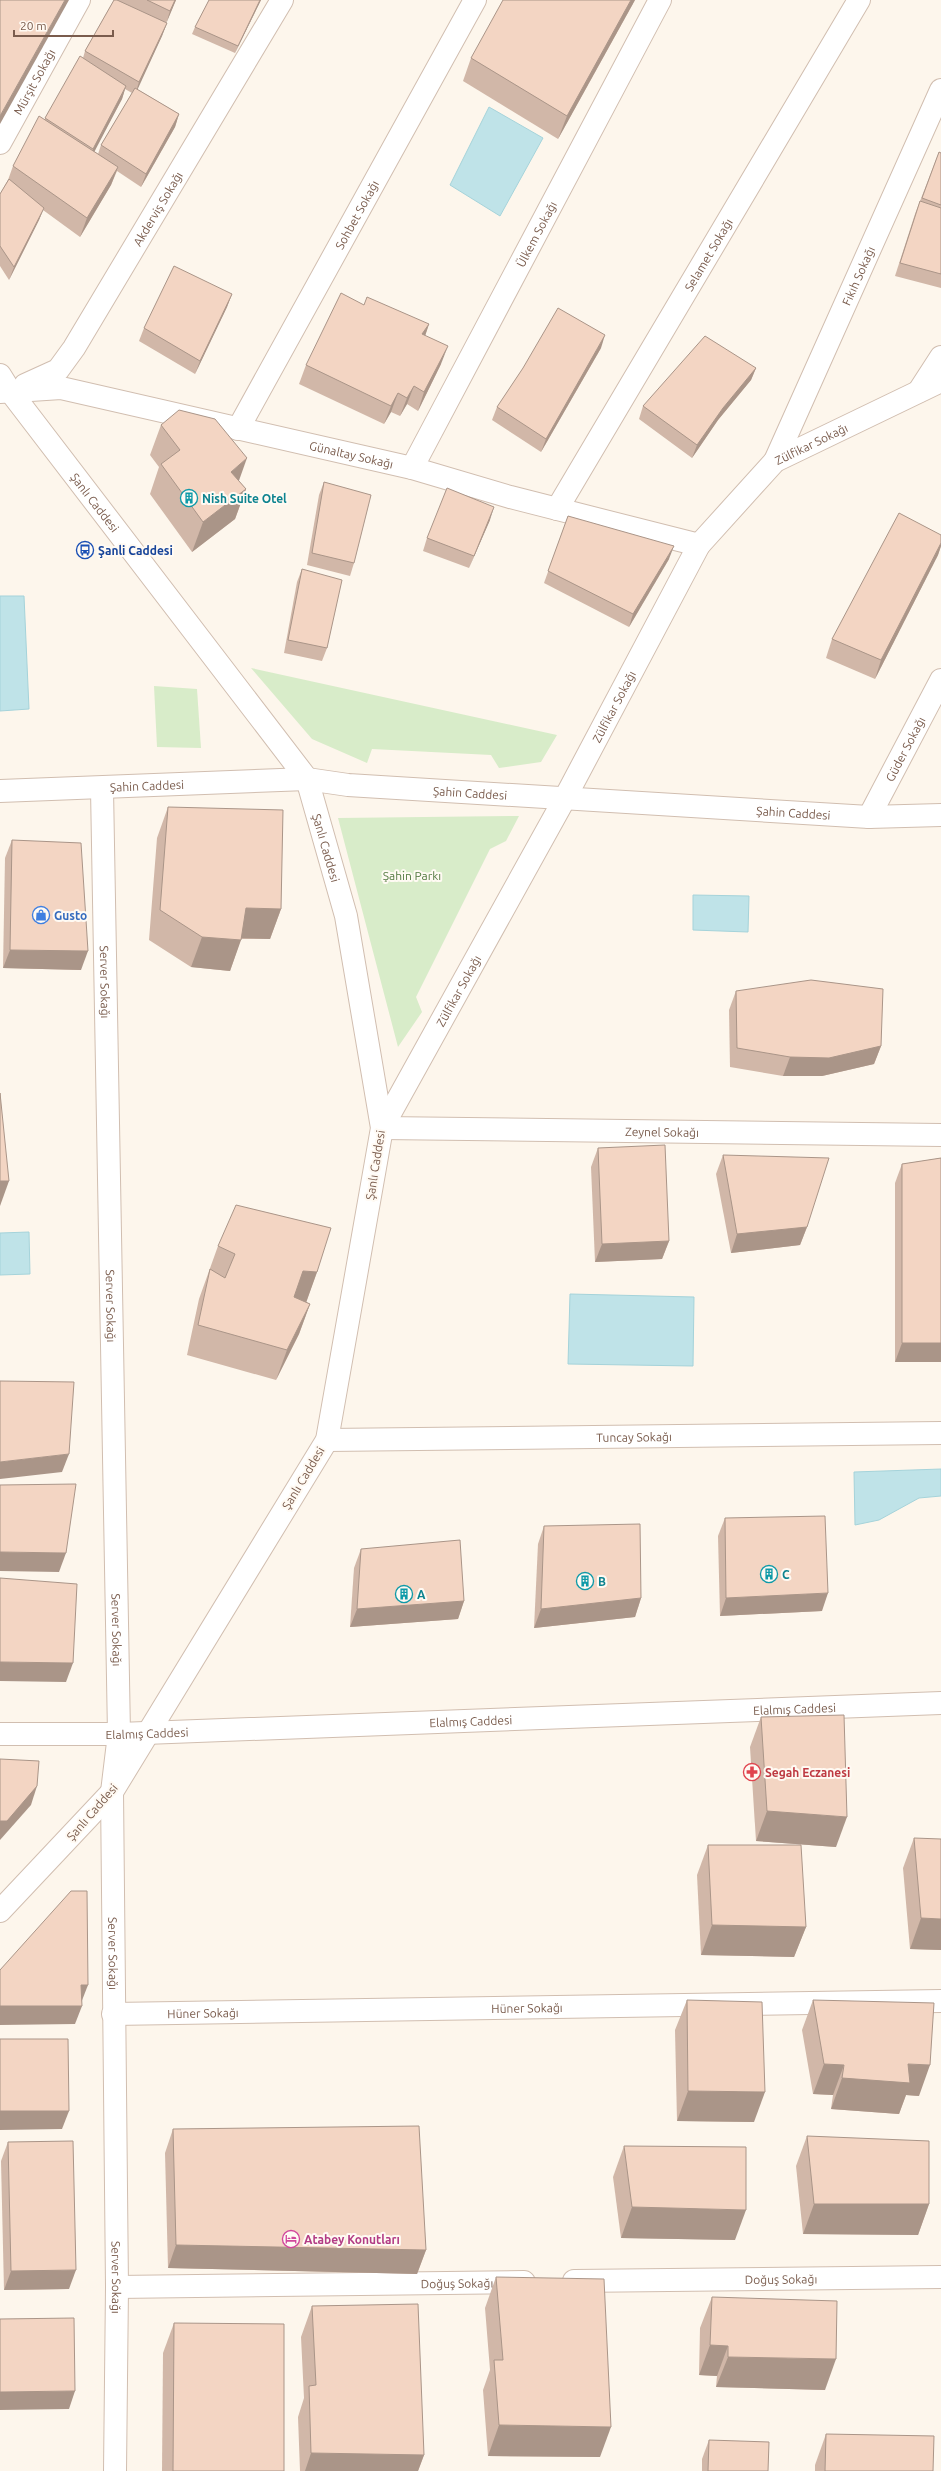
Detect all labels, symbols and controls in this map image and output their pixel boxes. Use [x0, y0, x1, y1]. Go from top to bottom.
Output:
scale bar [14, 12, 113, 38]
text: 20 m [20, 19, 47, 32]
street label: Mürşit Sokağı [11, 47, 57, 117]
street label: Akderviş Sokağı [130, 169, 185, 248]
street label: Sohbet Sokağı [332, 178, 381, 251]
street label: Ülkem Sokağı [513, 199, 559, 269]
street label: Selamet Sokağı [681, 216, 735, 293]
street label: Fıkıh Sokağı [839, 244, 877, 307]
street label: Zülfikar Sokağı [773, 421, 850, 467]
street label: Günaltay Sokağı [308, 438, 395, 470]
street label: Şanlı Caddesi [69, 470, 122, 534]
building icon: Nish Suite Otel [179, 488, 199, 508]
place label: Nish Suite Otel [202, 492, 287, 505]
bus stop icon: Şanli Caddesi [75, 540, 95, 560]
place label: Şanli Caddesi [98, 544, 173, 559]
street label: Zülfikar Sokağı [589, 668, 638, 744]
street label: Güder Sokağı [883, 714, 927, 783]
street label: Şahin Caddesi [110, 777, 184, 793]
street label: Şahin Caddesi [433, 784, 508, 801]
street label: Şahin Caddesi [756, 804, 831, 821]
street label: Şanlı Caddesi [311, 812, 343, 884]
park label: Şahin Parkı [383, 869, 441, 882]
shop icon: Gusto [31, 905, 51, 925]
place label: Gusto [54, 909, 87, 922]
street label: Server Sokağı [98, 945, 113, 1019]
street label: Zülfikar Sokağı [433, 953, 483, 1028]
street label: Zeynel Sokağı [625, 1125, 699, 1138]
street label: Şanlı Caddesi [363, 1129, 387, 1201]
street label: Server Sokağı [104, 1269, 118, 1342]
street label: Tuncay Sokağı [596, 1430, 672, 1443]
street label: Şanlı Caddesi [279, 1444, 327, 1512]
building icon: C [759, 1564, 779, 1584]
place label: C [782, 1568, 790, 1581]
building icon: B [575, 1571, 595, 1591]
place label: B [598, 1575, 606, 1588]
building icon: A [394, 1584, 414, 1604]
place label: A [417, 1588, 426, 1601]
street label: Server Sokağı [110, 1593, 124, 1666]
street label: Elalmış Caddesi [753, 1700, 836, 1717]
street label: Elalmış Caddesi [429, 1713, 512, 1729]
street label: Elalmış Caddesi [106, 1725, 189, 1741]
pharmacy icon: Segah Eczanesi [742, 1762, 762, 1782]
place label: Segah Eczanesi [765, 1766, 850, 1779]
street label: Şanlı Caddesi [64, 1781, 120, 1843]
street label: Server Sokağı [107, 1917, 120, 1990]
street label: Hüner Sokağı [491, 2000, 563, 2015]
street label: Hüner Sokağı [167, 2006, 239, 2020]
hotel icon: Atabey Konutları [281, 2229, 301, 2249]
place label: Atabey Konutları [304, 2233, 400, 2246]
street label: Server Sokağı [110, 2241, 124, 2314]
street label: Doğuş Sokağı [745, 2272, 817, 2286]
street label: Doğuş Sokağı [421, 2276, 493, 2290]

